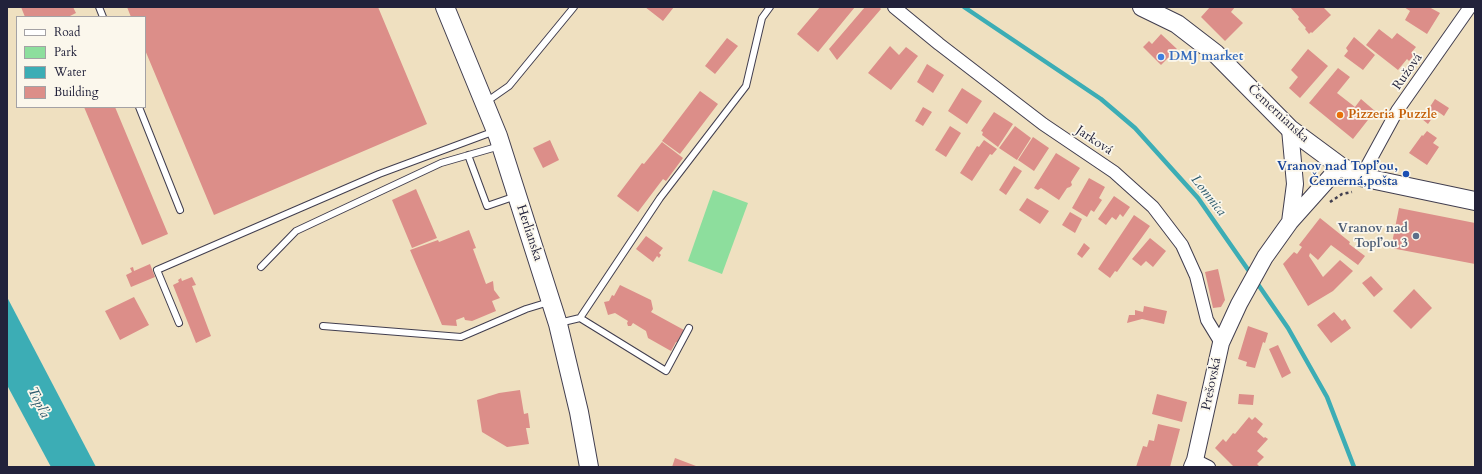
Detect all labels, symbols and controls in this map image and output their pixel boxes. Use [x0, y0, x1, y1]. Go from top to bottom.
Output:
legend [16, 16, 146, 108]
text: Road [54, 24, 80, 40]
text: Park [54, 44, 77, 60]
place label: DMJ market [1169, 49, 1243, 65]
street label: Ružová [1390, 51, 1426, 93]
marker: DMJ market [1156, 52, 1166, 62]
text: Water [54, 64, 86, 80]
street label: Čemernianska [1244, 82, 1312, 146]
text: Building [54, 84, 98, 100]
place label: Pizzeria Puzzle [1348, 107, 1437, 123]
marker: Pizzeria Puzzle [1335, 110, 1345, 120]
street label: Jarková [1073, 123, 1115, 159]
place label: Vranov nad Topľou, Čemerná,pošta [1277, 159, 1398, 190]
marker: Vranov nad Topľou, Čemerná,pošta [1401, 169, 1411, 179]
water label: Lomnica [1187, 172, 1229, 220]
street label: Herlianska [513, 203, 545, 263]
place label: Vranov nad Topľou 3 [1338, 221, 1408, 252]
marker: Vranov nad Topľou 3 [1411, 231, 1421, 241]
street label: Prešovská [1199, 356, 1225, 412]
water label: Topľa [23, 385, 53, 421]

